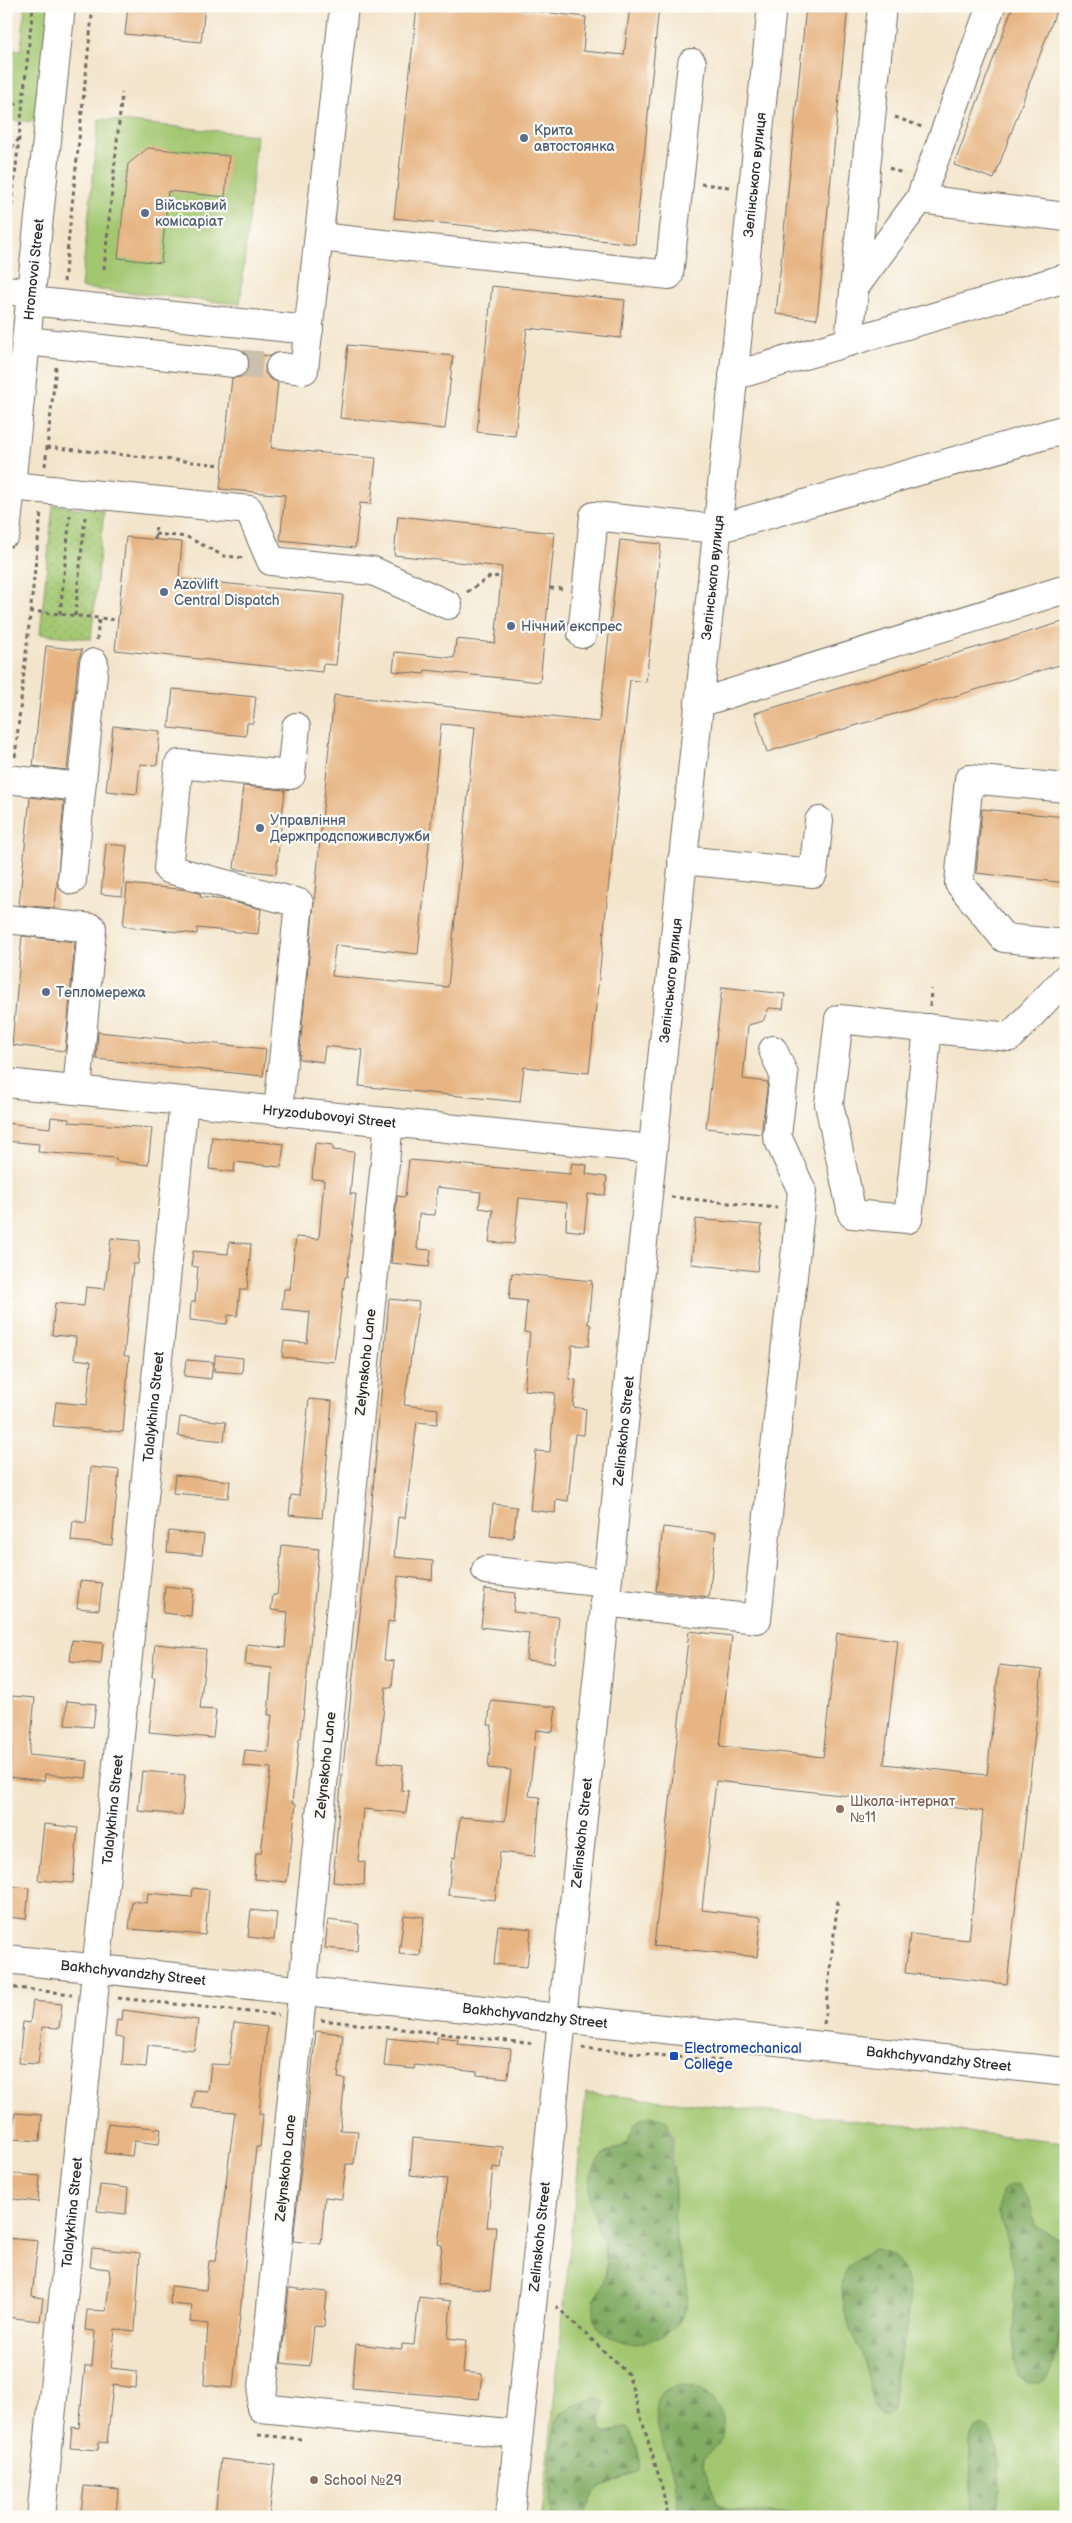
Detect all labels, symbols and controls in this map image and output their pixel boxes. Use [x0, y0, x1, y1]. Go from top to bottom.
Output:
street label: Зелінського вулиця [740, 111, 770, 238]
place label: Крита автостоянка [534, 122, 615, 155]
marker: Крита автостоянка [518, 132, 530, 144]
place label: Військовий комісаріат [155, 197, 227, 230]
marker: Військовий комісаріат [139, 207, 151, 219]
street label: Hromovoi Street [20, 217, 48, 321]
street label: Зелінського вулиця [698, 514, 728, 641]
place label: Azovlift Central Dispatch [174, 576, 280, 609]
marker: Azovlift Central Dispatch [158, 586, 170, 598]
place label: Нічний експрес [521, 618, 622, 635]
marker: Нічний експрес [505, 620, 517, 632]
place label: Управління Держпродспоживслужби [270, 812, 430, 845]
marker: Управління Держпродспоживслужби [254, 822, 266, 834]
street label: Зелінського вулиця [656, 917, 686, 1044]
place label: Тепломережа [56, 984, 147, 1001]
marker: Тепломережа [40, 986, 52, 998]
street label: Hryzodubovoyi Street [262, 1101, 398, 1132]
street label: Zelynskoho Lane [351, 1308, 380, 1417]
street label: Talalykhina Street [140, 1350, 168, 1463]
street label: Zelinskoho Street [610, 1374, 638, 1488]
street label: Zelynskoho Lane [311, 1711, 340, 1820]
street label: Talalykhina Street [99, 1753, 127, 1866]
street label: Zelinskoho Street [568, 1776, 596, 1890]
place label: Школа-інтернат №11 [850, 1793, 956, 1826]
marker: Школа-інтернат №11 [834, 1803, 846, 1815]
street label: Bakhchyvandzhy Street [60, 1957, 207, 1989]
street label: Bakhchyvandzhy Street [461, 2000, 609, 2032]
place label: Electromechanical College [684, 2040, 802, 2073]
street label: Bakhchyvandzhy Street [865, 2043, 1013, 2075]
marker: Electromechanical College [668, 2050, 680, 2062]
street label: Zelynskoho Lane [271, 2114, 300, 2223]
street label: Talalykhina Street [58, 2156, 86, 2269]
street label: Zelinskoho Street [525, 2180, 554, 2293]
place label: School №29 [324, 2472, 402, 2489]
marker: School №29 [308, 2474, 320, 2486]

